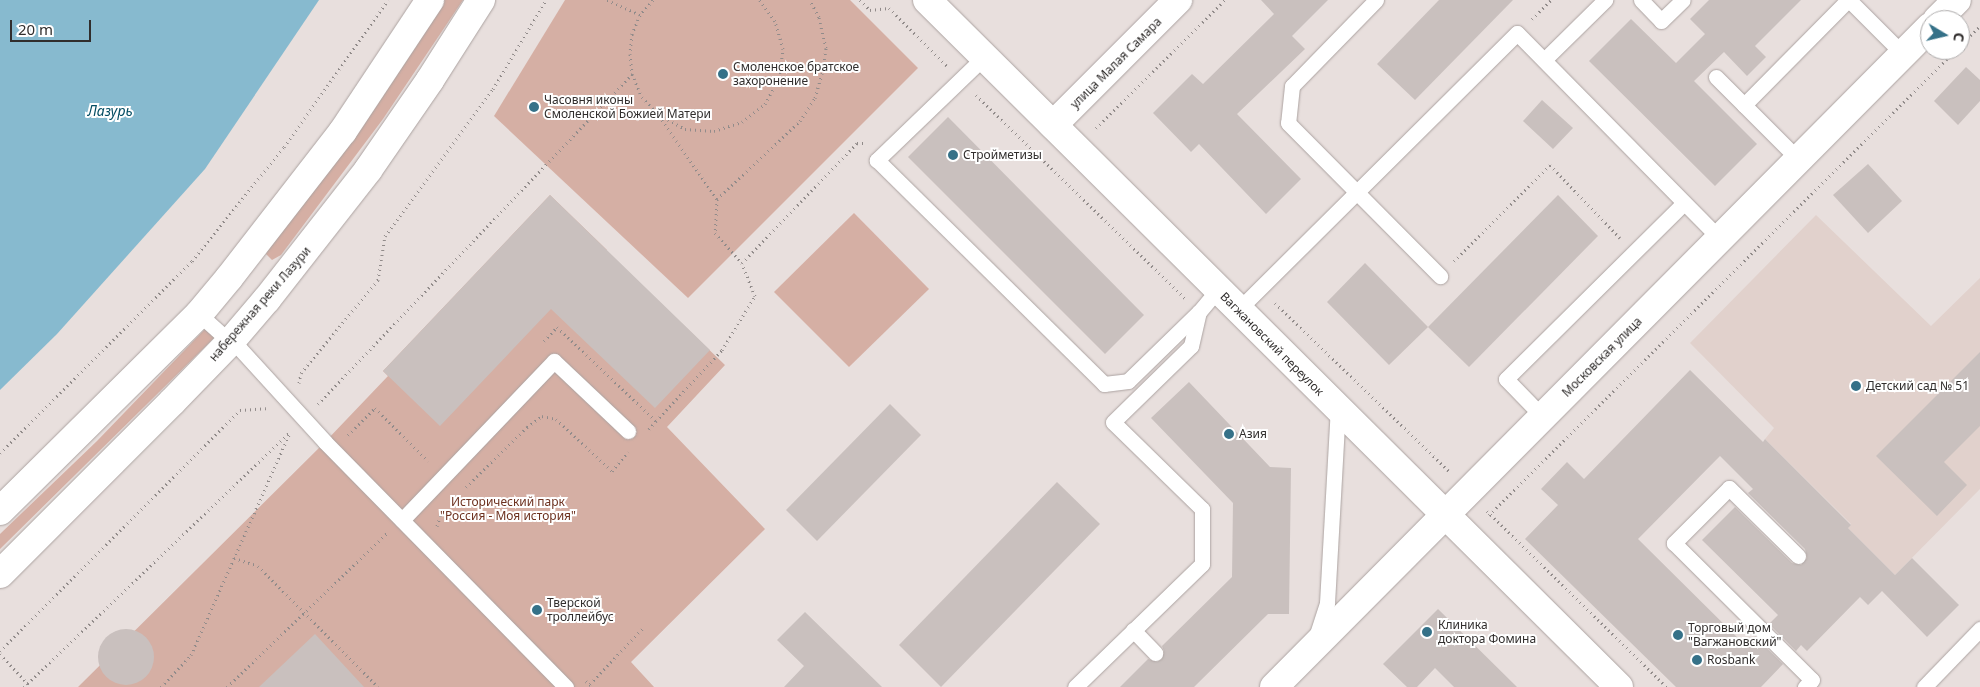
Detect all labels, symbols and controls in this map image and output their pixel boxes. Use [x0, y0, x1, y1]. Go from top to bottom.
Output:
scale bar [12, 10, 94, 42]
north arrow [1920, 10, 1970, 60]
street label: улица Малая Самара [1068, 15, 1164, 111]
text: 20 m [18, 19, 53, 39]
text: С [1949, 31, 1969, 43]
place label: Смоленское братское захоронение [733, 60, 859, 88]
marker: Смоленское братское захоронение [717, 68, 729, 80]
place label: Часовня иконы Смоленской Божией Матери [544, 93, 711, 121]
marker: Часовня иконы Смоленской Божией Матери [528, 101, 540, 113]
water label: Лазурь [87, 103, 133, 119]
place label: Стройметизы [963, 148, 1042, 162]
marker: Стройметизы [947, 149, 959, 161]
street label: набережная реки Лазури [206, 244, 314, 364]
street label: Вагжановский переулок [1217, 289, 1327, 399]
street label: Московская улица [1559, 314, 1645, 400]
place label: Детский сад № 51 [1866, 379, 1969, 393]
marker: Детский сад № 51 [1850, 380, 1862, 392]
place label: Азия [1239, 427, 1267, 441]
marker: Азия [1223, 428, 1235, 440]
park label: Исторический парк "Россия - Моя история" [440, 495, 576, 523]
place label: Тверской троллейбус [547, 596, 614, 624]
marker: Тверской троллейбус [531, 604, 543, 616]
place label: Клиника доктора Фомина [1438, 618, 1536, 646]
place label: Торговый дом "Вагжановский" [1688, 621, 1782, 649]
marker: Клиника доктора Фомина [1420, 625, 1434, 639]
marker: Торговый дом "Вагжановский" [1672, 629, 1684, 641]
place label: Rosbank [1707, 653, 1755, 667]
marker: Rosbank [1691, 654, 1703, 666]

